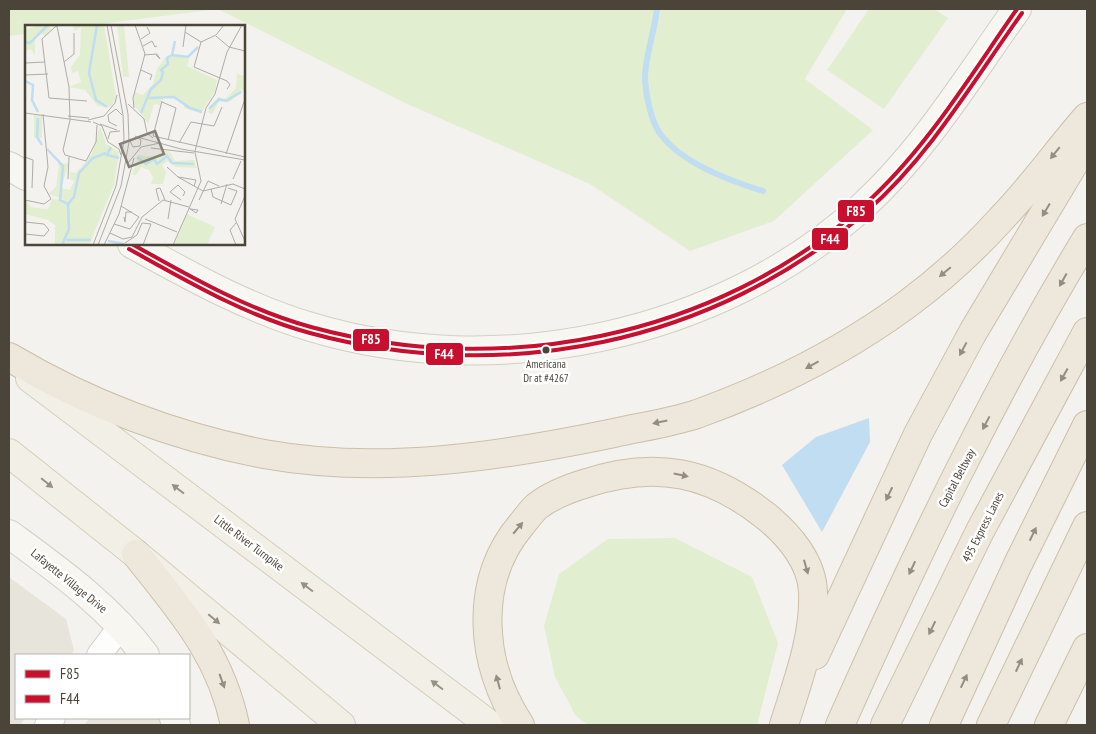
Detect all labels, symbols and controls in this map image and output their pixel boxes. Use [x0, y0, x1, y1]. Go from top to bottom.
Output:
inset map [25, 25, 245, 245]
one-way arrow [1050, 147, 1061, 160]
line badge: F85 [837, 199, 875, 223]
text: F85 [846, 202, 866, 220]
one-way arrow [1041, 203, 1050, 216]
line badge: F44 [811, 227, 849, 251]
text: F44 [820, 230, 840, 248]
one-way arrow [939, 266, 951, 278]
one-way arrow [1059, 273, 1067, 288]
line badge: F85 [352, 328, 390, 352]
text: F85 [361, 330, 381, 348]
line badge: F44 [425, 342, 464, 366]
one-way arrow [959, 342, 967, 357]
text: F44 [434, 345, 454, 363]
marker: Americana Dr at #4267 [541, 345, 551, 355]
place label: Americana Dr at #4267 [523, 357, 569, 385]
one-way arrow [804, 361, 819, 369]
one-way arrow [1059, 368, 1068, 381]
one-way arrow [981, 416, 990, 430]
one-way arrow [653, 418, 668, 426]
street label: Capital Beltway [935, 445, 979, 510]
one-way arrow [673, 471, 688, 479]
one-way arrow [40, 478, 54, 488]
one-way arrow [171, 484, 185, 494]
one-way arrow [885, 487, 893, 501]
street label: 495 Express Lanes [958, 489, 1007, 564]
street label: Little River Turnpike [211, 512, 287, 574]
one-way arrow [513, 522, 524, 535]
one-way arrow [1029, 527, 1037, 541]
street label: Lafayette Village Drive [28, 545, 110, 616]
one-way arrow [803, 560, 811, 575]
one-way arrow [908, 561, 916, 575]
one-way arrow [301, 582, 314, 593]
one-way arrow [208, 613, 221, 624]
one-way arrow [928, 620, 936, 635]
legend [15, 654, 190, 719]
one-way arrow [1015, 658, 1023, 672]
text: F85 [60, 664, 80, 683]
one-way arrow [218, 674, 226, 689]
one-way arrow [961, 674, 969, 688]
one-way arrow [493, 675, 501, 690]
one-way arrow [431, 680, 444, 691]
text: F44 [60, 689, 80, 708]

